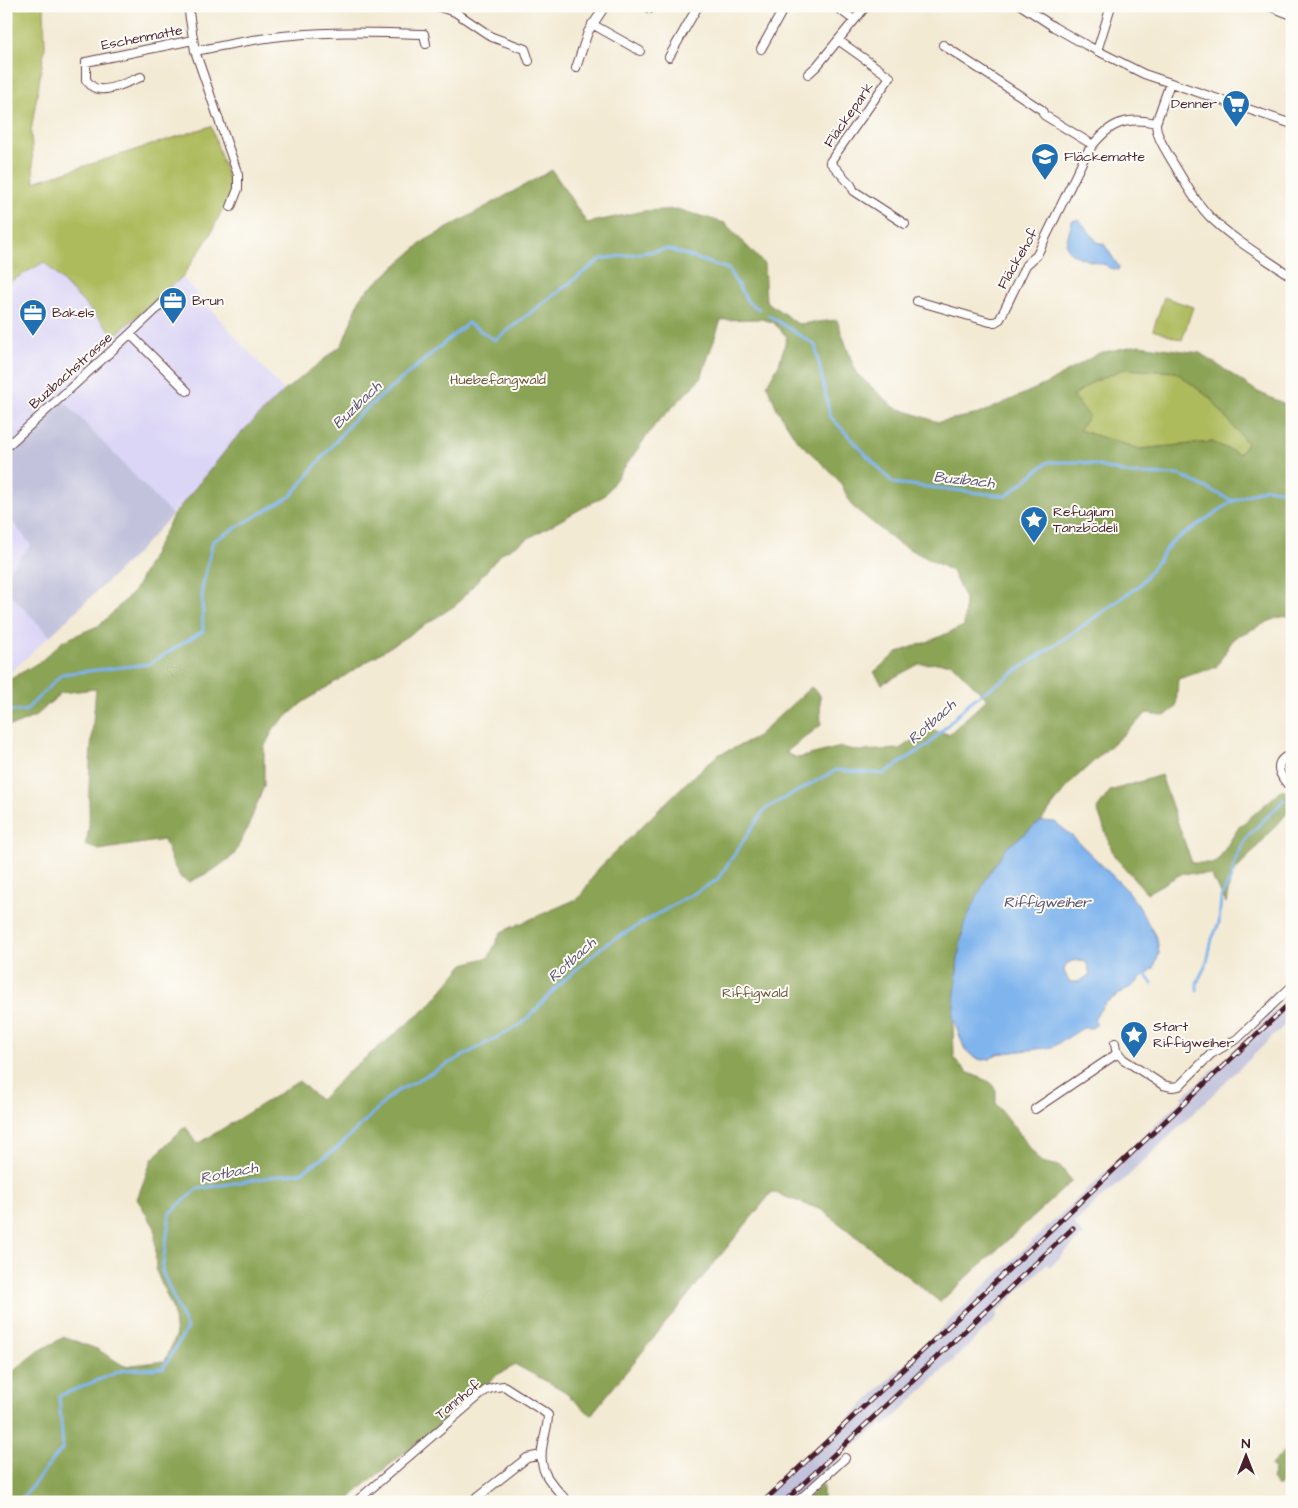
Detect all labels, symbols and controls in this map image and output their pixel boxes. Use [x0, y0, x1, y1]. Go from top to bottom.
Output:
street label: Eschenmatte [100, 20, 185, 56]
street label: Fläckepark [819, 78, 879, 152]
supermarket icon: Denner [1221, 89, 1251, 128]
place label: Denner [1171, 94, 1217, 114]
school or university icon: Fläckematte [1030, 142, 1060, 181]
place label: Fläckematte [1064, 147, 1145, 167]
street label: Fläckehof [993, 224, 1044, 293]
office icon: Brun [158, 286, 188, 325]
place label: Brun [192, 291, 224, 311]
office icon: Bakels [18, 298, 48, 337]
place label: Bakels [52, 303, 94, 323]
street label: Buzibachstrasse [25, 328, 117, 414]
park label: Huebefangwald [450, 370, 546, 390]
water label: Buzibach [328, 376, 387, 434]
water label: Buzibach [933, 466, 996, 494]
place label: Refugium Tanzbödeli [1053, 502, 1118, 538]
place icon: Refugium Tanzbödeli [1019, 505, 1049, 544]
water label: Rotbach [903, 694, 961, 749]
water label: Riffigweiher [1003, 892, 1092, 914]
water label: Rotbach [543, 932, 601, 987]
park label: Riffigwald [722, 983, 788, 1003]
place label: Start Riffigweiher [1153, 1017, 1235, 1053]
place icon: Start Riffigweiher [1119, 1020, 1149, 1059]
water label: Rotbach [198, 1157, 260, 1189]
street label: Tannhof [431, 1375, 485, 1424]
north arrow [1220, 1430, 1270, 1480]
text: N [1242, 1434, 1251, 1454]

